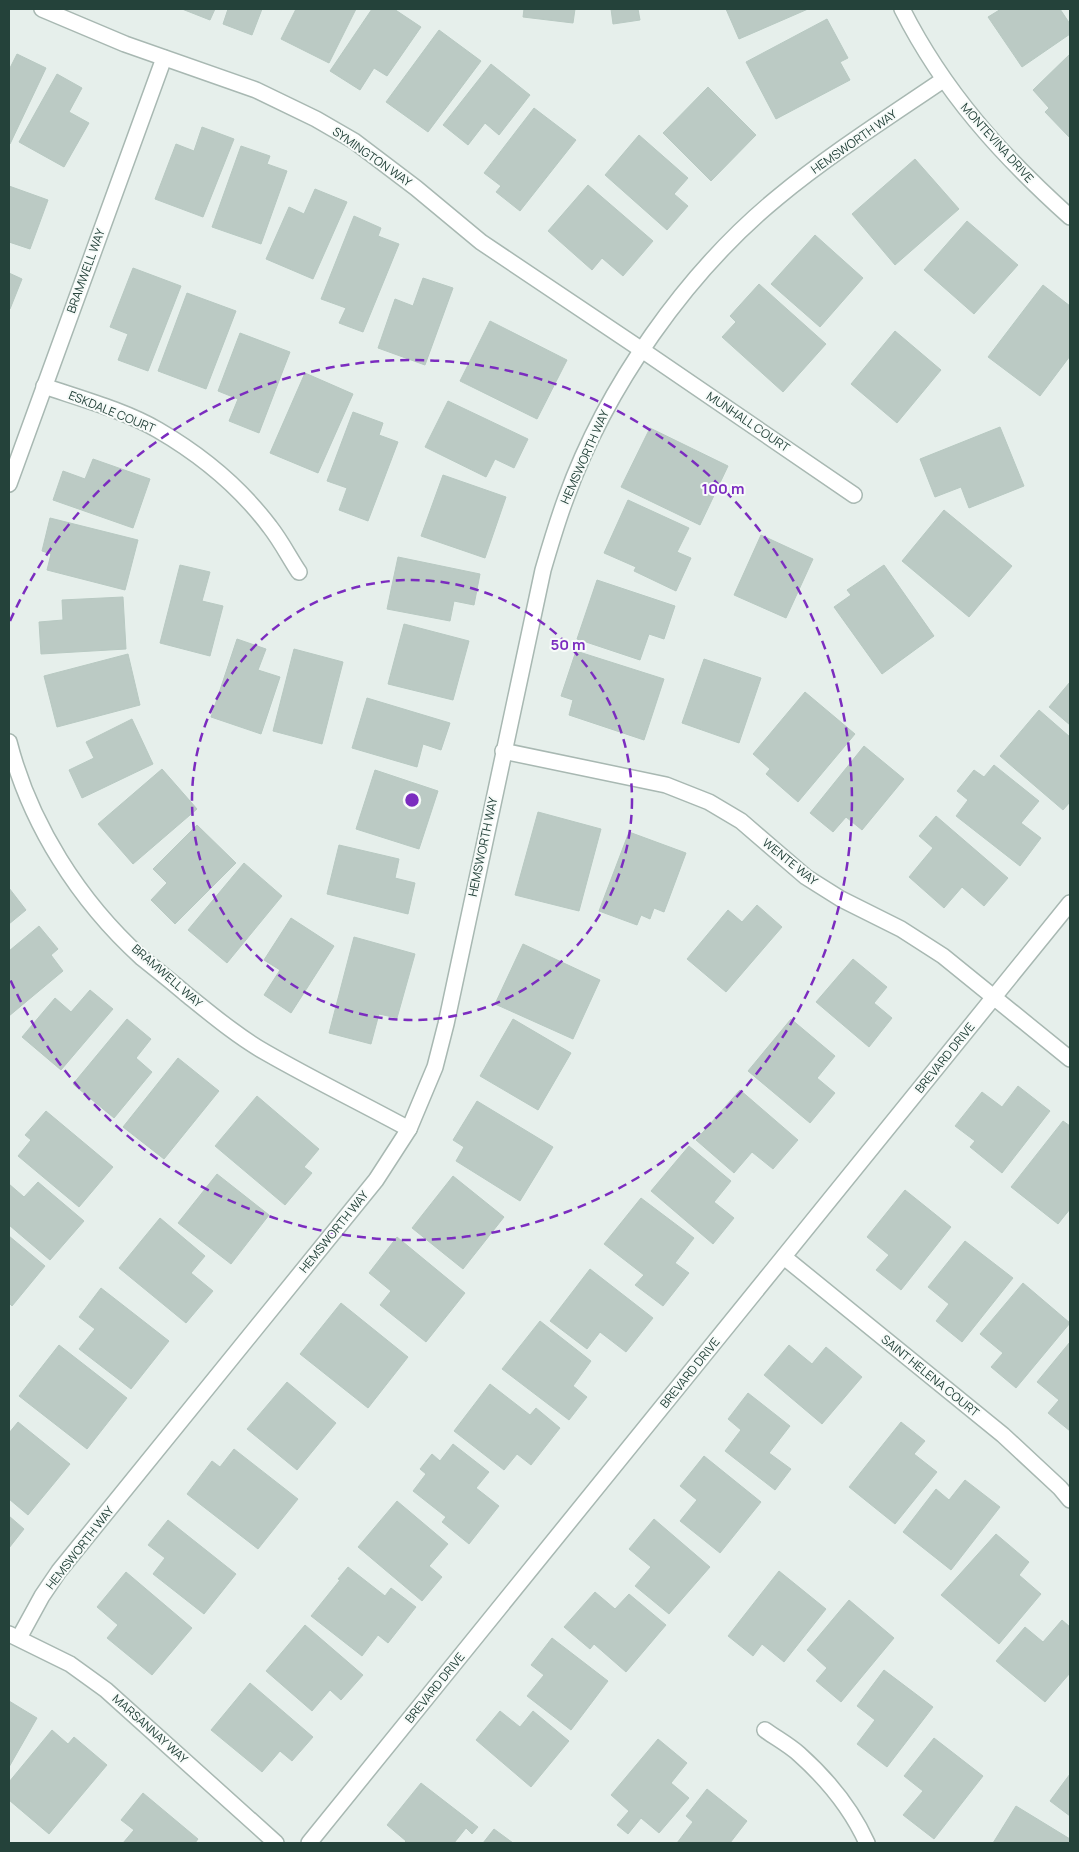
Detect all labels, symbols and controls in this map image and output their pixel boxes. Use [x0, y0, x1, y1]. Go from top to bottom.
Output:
street label: MONTEVINA DRIVE [957, 99, 1038, 186]
street label: HEMSWORTH WAY [807, 105, 900, 178]
street label: SYMINGTON WAY [329, 123, 416, 191]
street label: BRAMWELL WAY [62, 226, 109, 315]
street label: ESKDALE COURT [66, 386, 159, 437]
street label: MUNHALL COURT [703, 387, 794, 456]
street label: HEMSWORTH WAY [556, 407, 613, 507]
text: 100 m [702, 478, 744, 499]
text: 50 m [550, 634, 586, 655]
centre of rings [403, 791, 421, 809]
street label: HEMSWORTH WAY [464, 795, 501, 898]
street label: WENTE WAY [759, 834, 822, 889]
street label: BRAMWELL WAY [128, 940, 207, 1011]
street label: BREVARD DRIVE [911, 1019, 978, 1097]
street label: HEMSWORTH WAY [295, 1187, 372, 1276]
street label: SAINT HELENA COURT [878, 1331, 984, 1421]
street label: BREVARD DRIVE [656, 1334, 723, 1412]
street label: HEMSWORTH WAY [42, 1502, 118, 1593]
street label: BREVARD DRIVE [401, 1649, 468, 1727]
street label: MARSANNAY WAY [109, 1690, 192, 1767]

